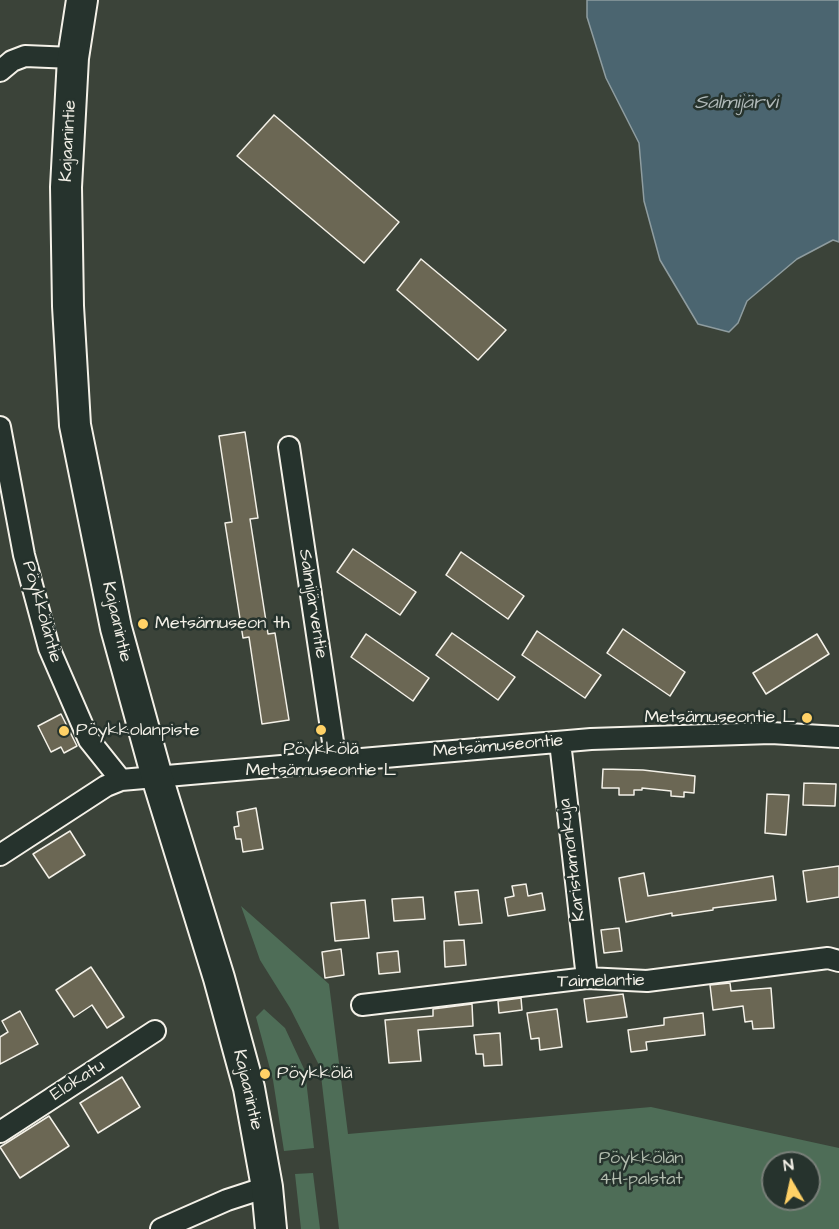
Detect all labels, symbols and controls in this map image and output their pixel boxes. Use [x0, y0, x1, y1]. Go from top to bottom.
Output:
water label: Salmijärvi [695, 92, 777, 116]
street label: Kajaanintie [56, 99, 82, 183]
street label: Salmijärventie [293, 548, 331, 660]
street label: Pöykköläntie [16, 559, 66, 665]
street label: Kajaanintie [96, 580, 136, 664]
place label: Metsämuseon th [155, 613, 290, 635]
marker: Metsämuseon th [136, 617, 150, 631]
place label: Metsämuseontie L [644, 707, 795, 729]
marker: Metsämuseontie L [800, 711, 814, 725]
place label: Pöykkolanpiste [76, 720, 200, 742]
marker: Pöykkölä Metsämuseontie L [314, 723, 328, 737]
marker: Pöykkolanpiste [57, 724, 71, 738]
street label: Metsämuseontie [432, 731, 564, 763]
place label: Pöykkölä Metsämuseontie L [246, 739, 396, 782]
street label: Karistamonkuja [555, 797, 591, 923]
street label: Taimelantie [557, 970, 645, 994]
street label: Kajaanintie [227, 1048, 267, 1132]
street label: Elokatu [47, 1056, 109, 1106]
place label: Pöykkölä [277, 1063, 353, 1085]
marker: Pöykkölä [258, 1067, 272, 1081]
park label: Pöykkölän 4H-palstat [599, 1148, 683, 1190]
north arrow [761, 1151, 821, 1211]
text: N [782, 1154, 795, 1177]

